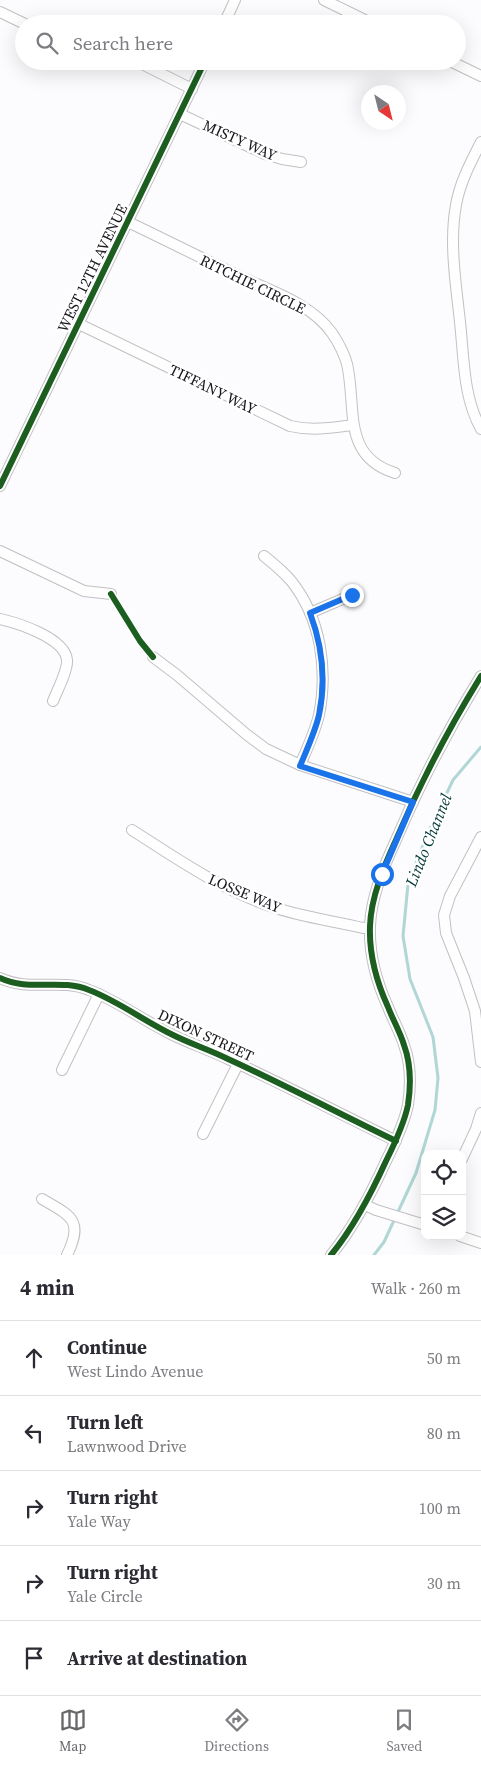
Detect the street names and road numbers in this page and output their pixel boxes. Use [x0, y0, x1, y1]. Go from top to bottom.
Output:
street label: MISTY WAY [200, 114, 281, 166]
street label: WEST 12TH AVENUE [52, 200, 132, 336]
street label: RITCHIE CIRCLE [197, 249, 309, 319]
street label: TIFFANY WAY [166, 359, 261, 419]
street label: LOSSE WAY [205, 868, 285, 918]
street label: DIXON STREET [155, 1004, 257, 1066]

